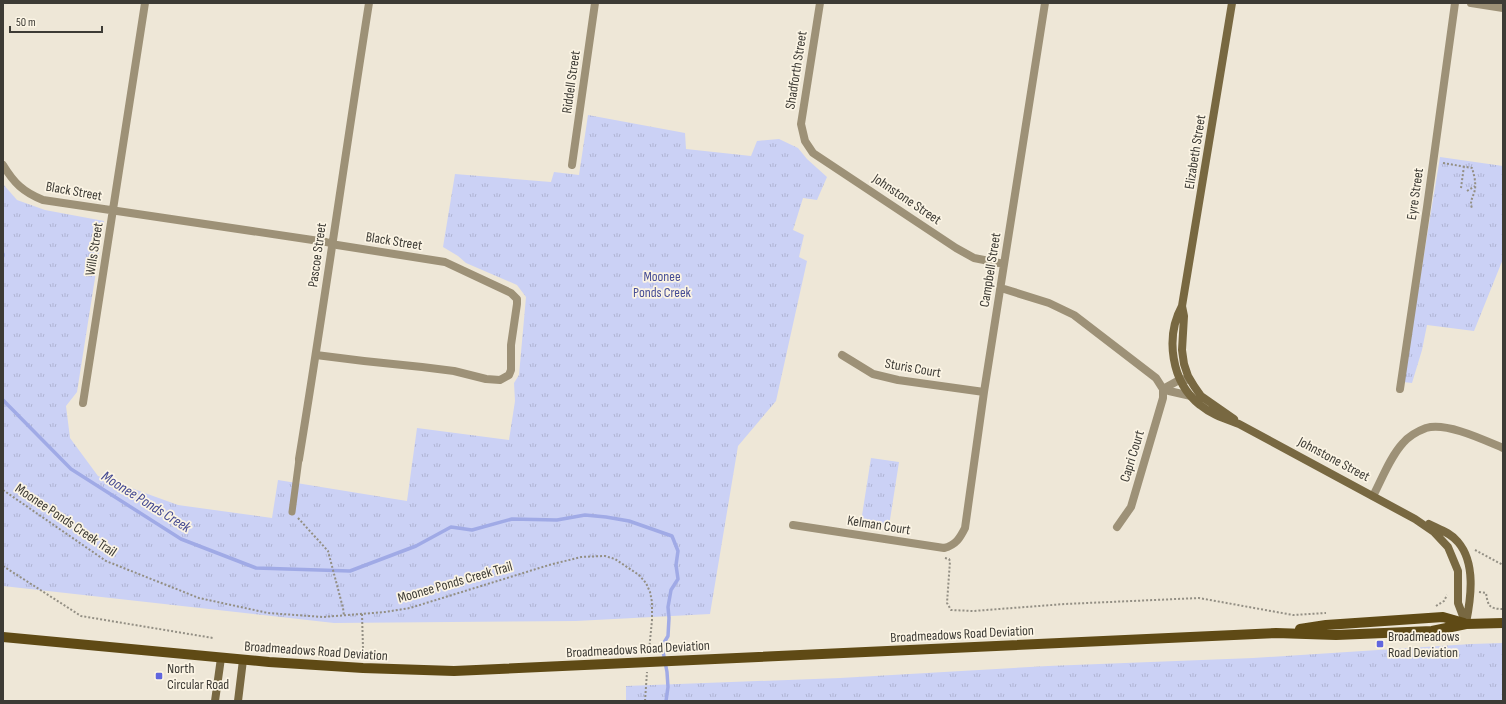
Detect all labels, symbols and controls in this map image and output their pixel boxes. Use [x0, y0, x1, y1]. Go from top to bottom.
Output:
scale bar [10, 8, 102, 34]
text: 50 m [16, 15, 36, 30]
street label: Shadforth Street [781, 30, 811, 110]
street label: Riddell Street [558, 49, 584, 115]
street label: Elizabeth Street [1181, 114, 1209, 190]
street label: Eyre Street [1403, 167, 1427, 221]
street label: Johnstone Street [869, 169, 945, 228]
street label: Black Street [44, 178, 104, 204]
street label: Wills Street [81, 221, 107, 277]
street label: Pascoe Street [304, 222, 330, 288]
street label: Black Street [365, 228, 423, 254]
street label: Campbell Street [976, 232, 1004, 308]
park label: Moonee Ponds Creek [633, 268, 692, 301]
street label: Sturis Court [884, 355, 942, 381]
street label: Capri Court [1116, 428, 1148, 484]
street label: Johnstone Street [1294, 432, 1373, 485]
water label: Moonee Ponds Creek [98, 467, 195, 537]
street label: Moonee Ponds Creek Trail [12, 480, 120, 560]
street label: Kelman Court [846, 512, 912, 538]
street label: Moonee Ponds Creek Trail [396, 557, 514, 607]
street label: Broadmeadows Road Deviation [890, 622, 1034, 646]
place label: Broadmeadows Road Deviation [1388, 628, 1460, 661]
street label: Broadmeadows Road Deviation [566, 637, 710, 661]
street label: Broadmeadows Road Deviation [244, 638, 388, 664]
marker: Broadmeadows Road Deviation [1375, 639, 1385, 649]
place label: North Circular Road [167, 660, 229, 693]
marker: North Circular Road [154, 671, 164, 681]

